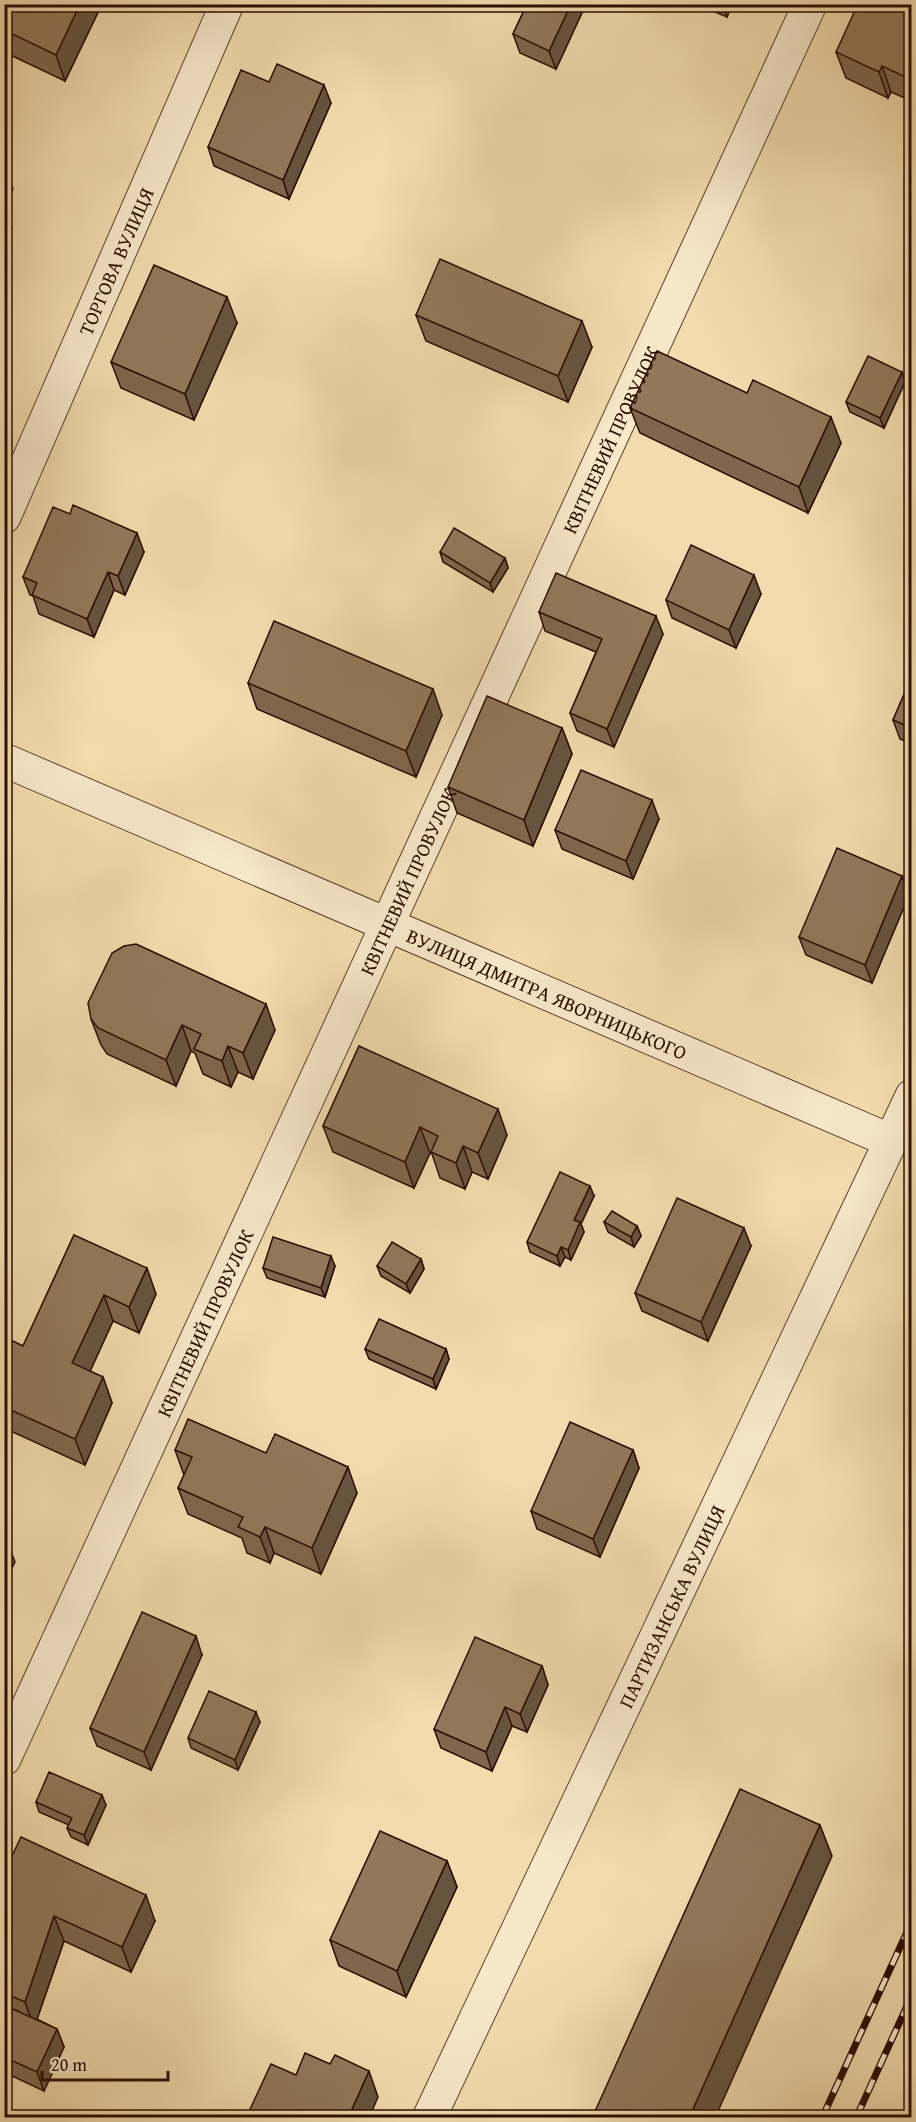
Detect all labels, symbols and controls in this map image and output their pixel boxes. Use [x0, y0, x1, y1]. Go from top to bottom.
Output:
street label: ТОРГОВА ВУЛИЦЯ [70, 183, 160, 339]
street label: КВІТНЕВИЙ ПРОВУЛОК [554, 340, 666, 538]
street label: КВІТНЕВИЙ ПРОВУЛОК [351, 782, 463, 980]
street label: ВУЛИЦЯ ДМИТРА ЯВОРНИЦЬКОГО [402, 920, 692, 1066]
street label: КВІТНЕВИЙ ПРОВУЛОК [149, 1224, 260, 1421]
street label: ПАРТИЗАНСЬКА ВУЛИЦЯ [610, 1500, 731, 1713]
scale bar [42, 2044, 168, 2082]
text: 20 m [51, 2051, 87, 2078]

